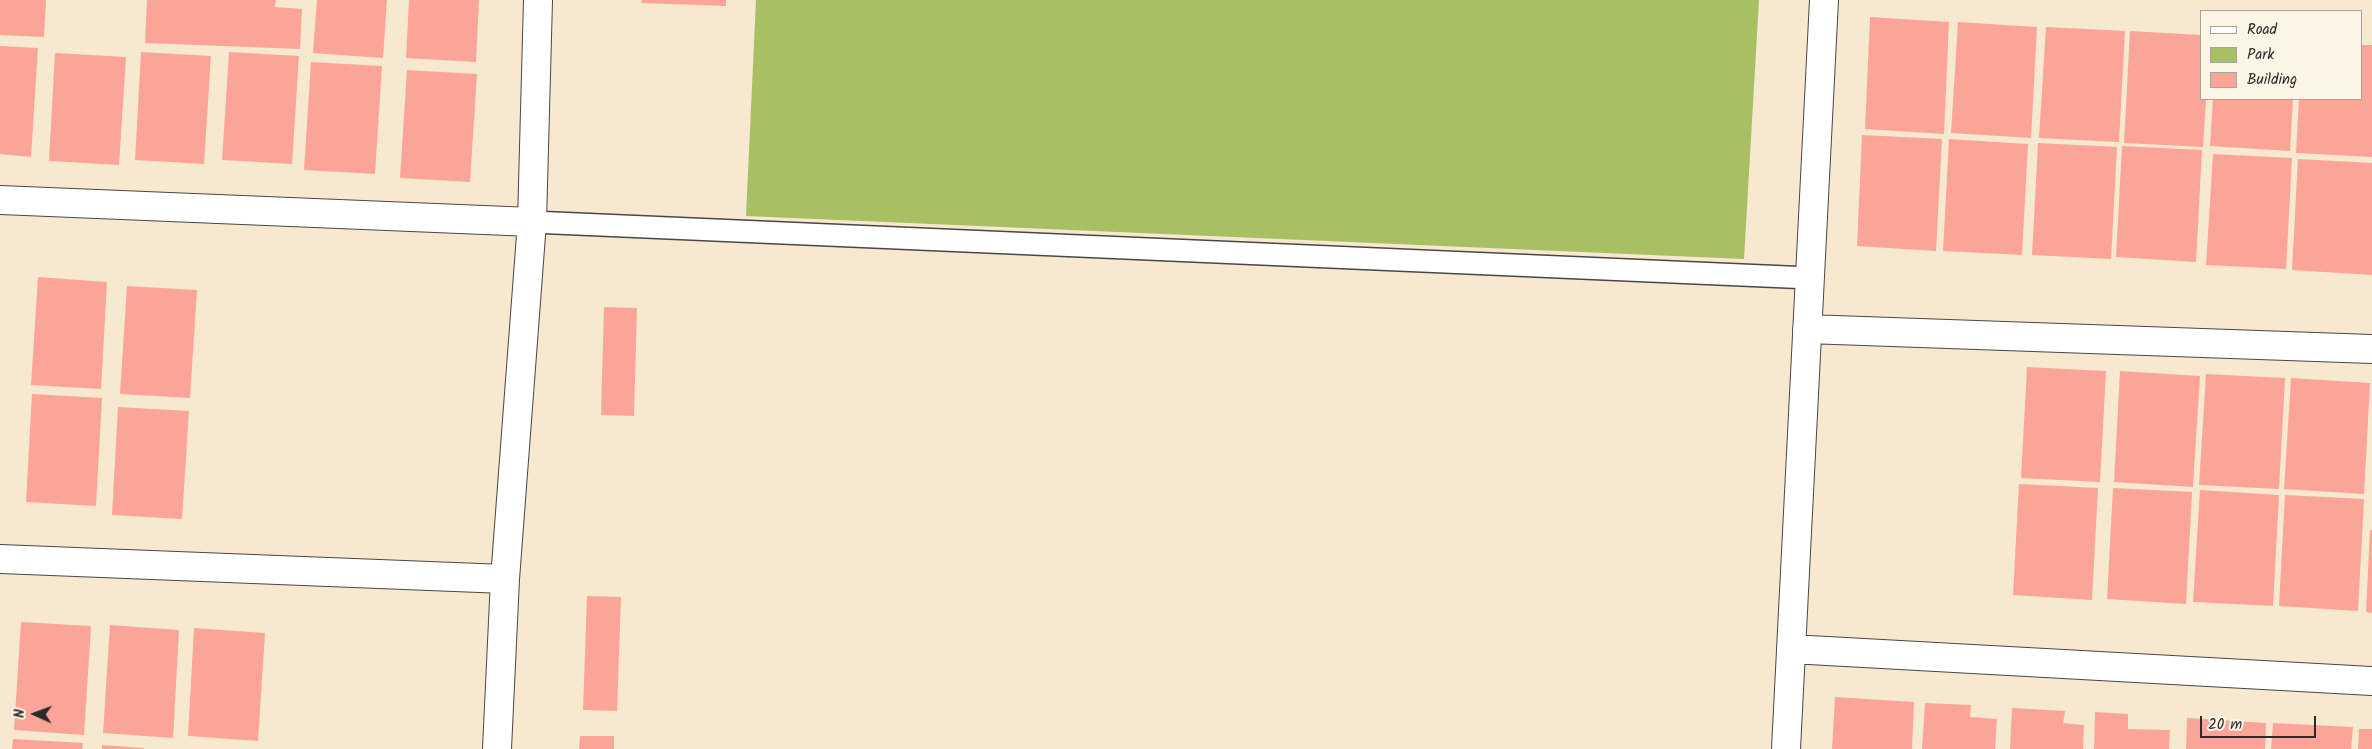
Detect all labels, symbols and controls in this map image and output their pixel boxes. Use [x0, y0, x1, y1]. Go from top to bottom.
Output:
legend [2200, 10, 2362, 100]
text: Road [2247, 18, 2277, 42]
text: Park [2247, 43, 2274, 67]
text: Building [2247, 68, 2297, 92]
north arrow [10, 689, 60, 739]
scale bar [2202, 706, 2318, 738]
text: N [9, 709, 31, 718]
text: 20 m [2208, 713, 2242, 737]

